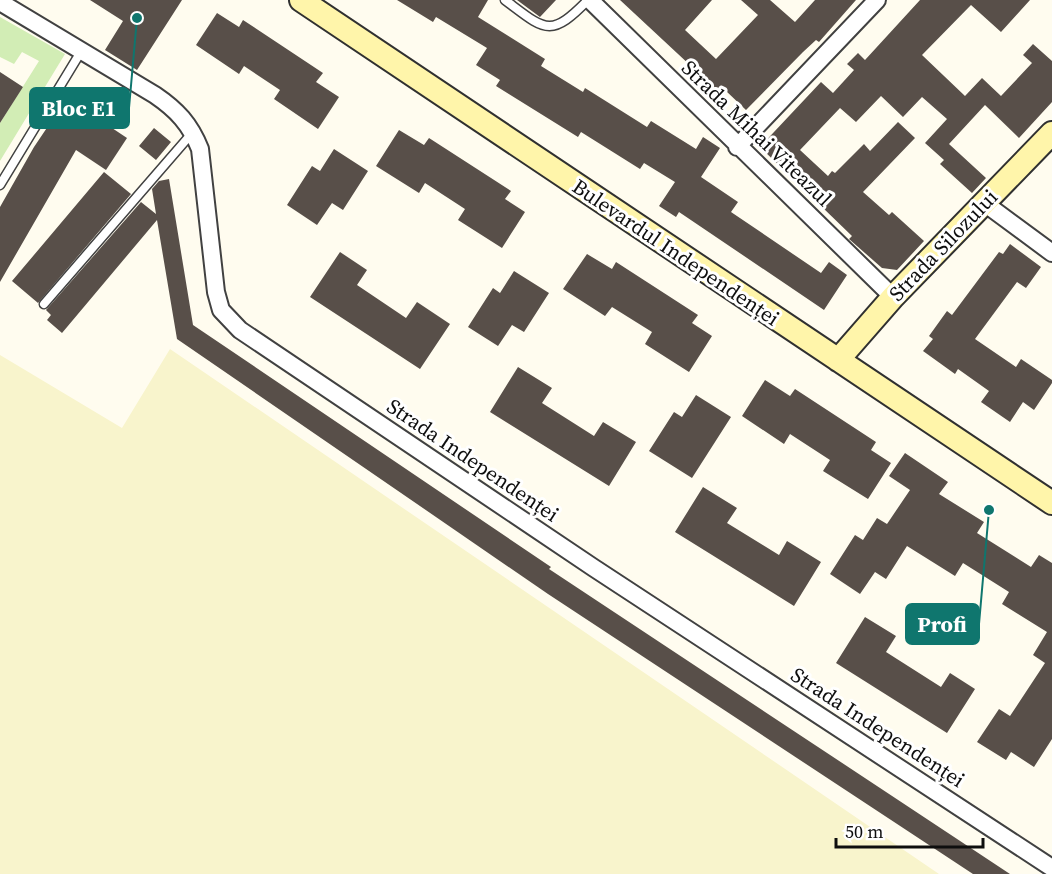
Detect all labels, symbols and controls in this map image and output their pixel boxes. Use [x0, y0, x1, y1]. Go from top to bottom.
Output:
street label: Strada Mihai Viteazul [675, 53, 839, 213]
callout: Bloc E1 [30, 88, 129, 128]
text: Bloc E1 [42, 93, 116, 123]
street label: Bulevardul Independenței [567, 172, 785, 332]
street label: Strada Silozului [882, 183, 1004, 307]
street label: Strada Independenței [381, 392, 565, 528]
callout: Profi [906, 604, 979, 644]
text: Profi [917, 609, 967, 639]
street label: Strada Independenței [786, 660, 970, 794]
scale bar [836, 811, 983, 849]
text: 50 m [845, 819, 883, 844]

